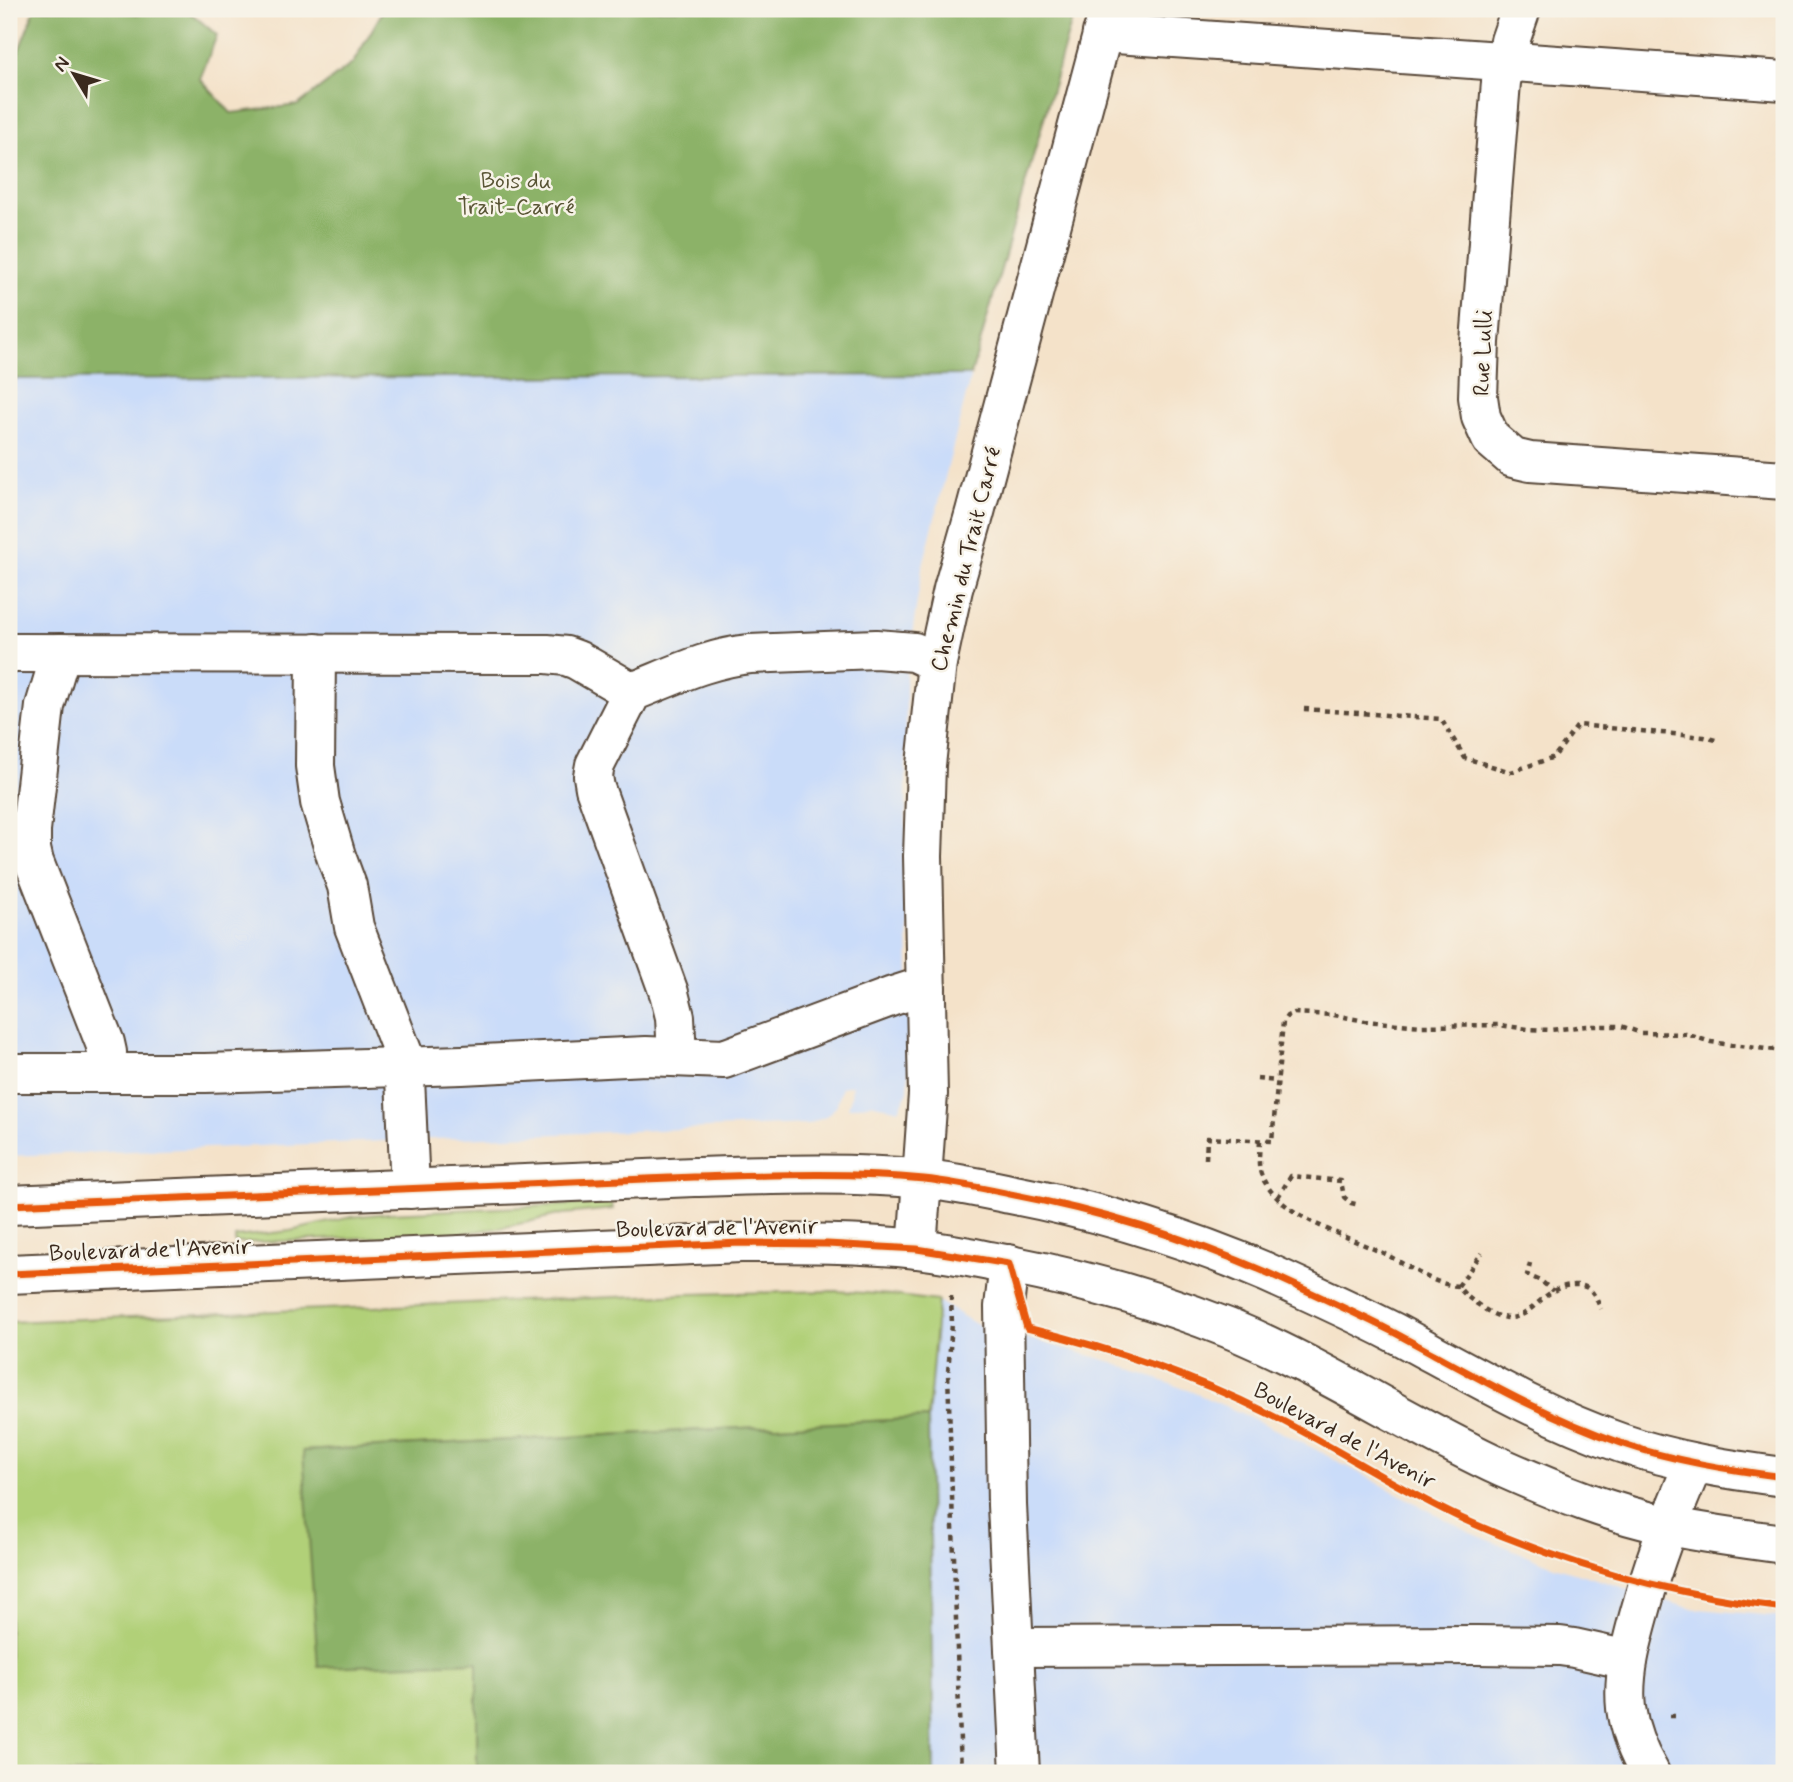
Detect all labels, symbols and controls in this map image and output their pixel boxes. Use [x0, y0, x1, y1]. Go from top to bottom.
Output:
north arrow [38, 38, 108, 108]
text: N [48, 52, 76, 77]
park label: Bois du Trait-Carré [458, 167, 574, 223]
street label: Rue Lulli [1468, 309, 1500, 397]
street label: Chemin du Trait Carré [924, 444, 1009, 675]
street label: Boulevard de l'Avenir [616, 1212, 819, 1246]
street label: Boulevard de l'Avenir [48, 1232, 252, 1270]
street label: Boulevard de l'Avenir [1248, 1376, 1441, 1498]

